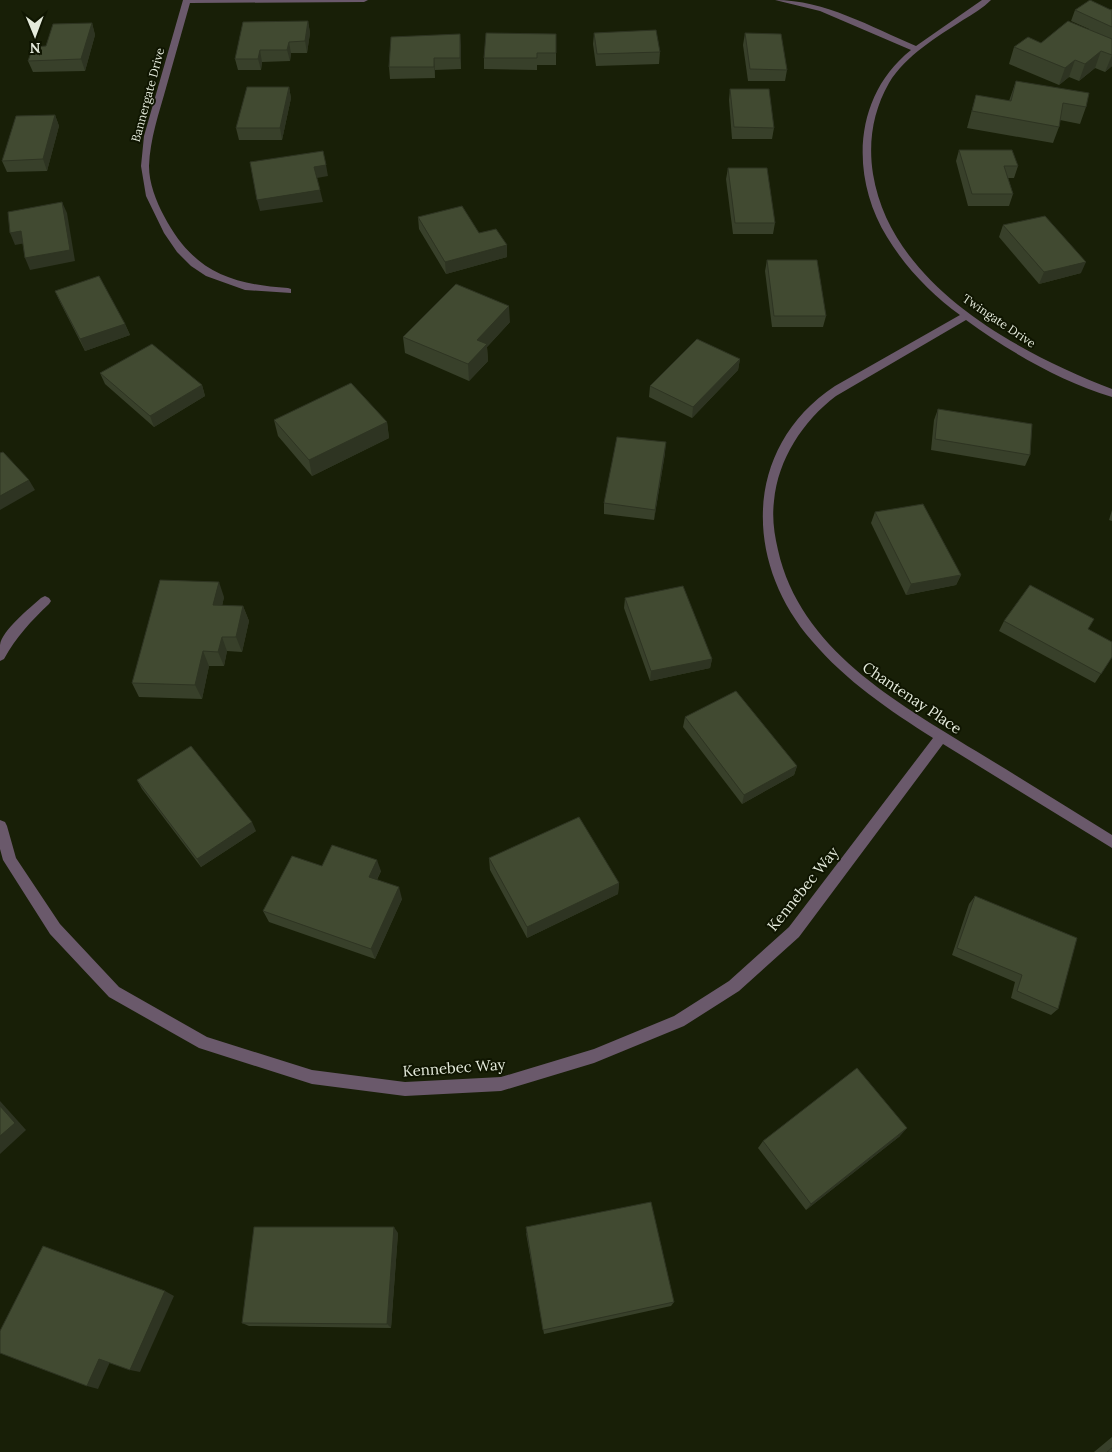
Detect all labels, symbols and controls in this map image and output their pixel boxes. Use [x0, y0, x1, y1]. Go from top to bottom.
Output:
north arrow [10, 10, 60, 60]
text: N [29, 39, 41, 57]
street label: Bannergate Drive [128, 46, 167, 144]
street label: Twingate Drive [960, 291, 1039, 351]
street label: Chantenay Place [859, 657, 965, 738]
street label: Kennebec Way [763, 843, 842, 935]
street label: Kennebec Way [402, 1054, 506, 1081]

